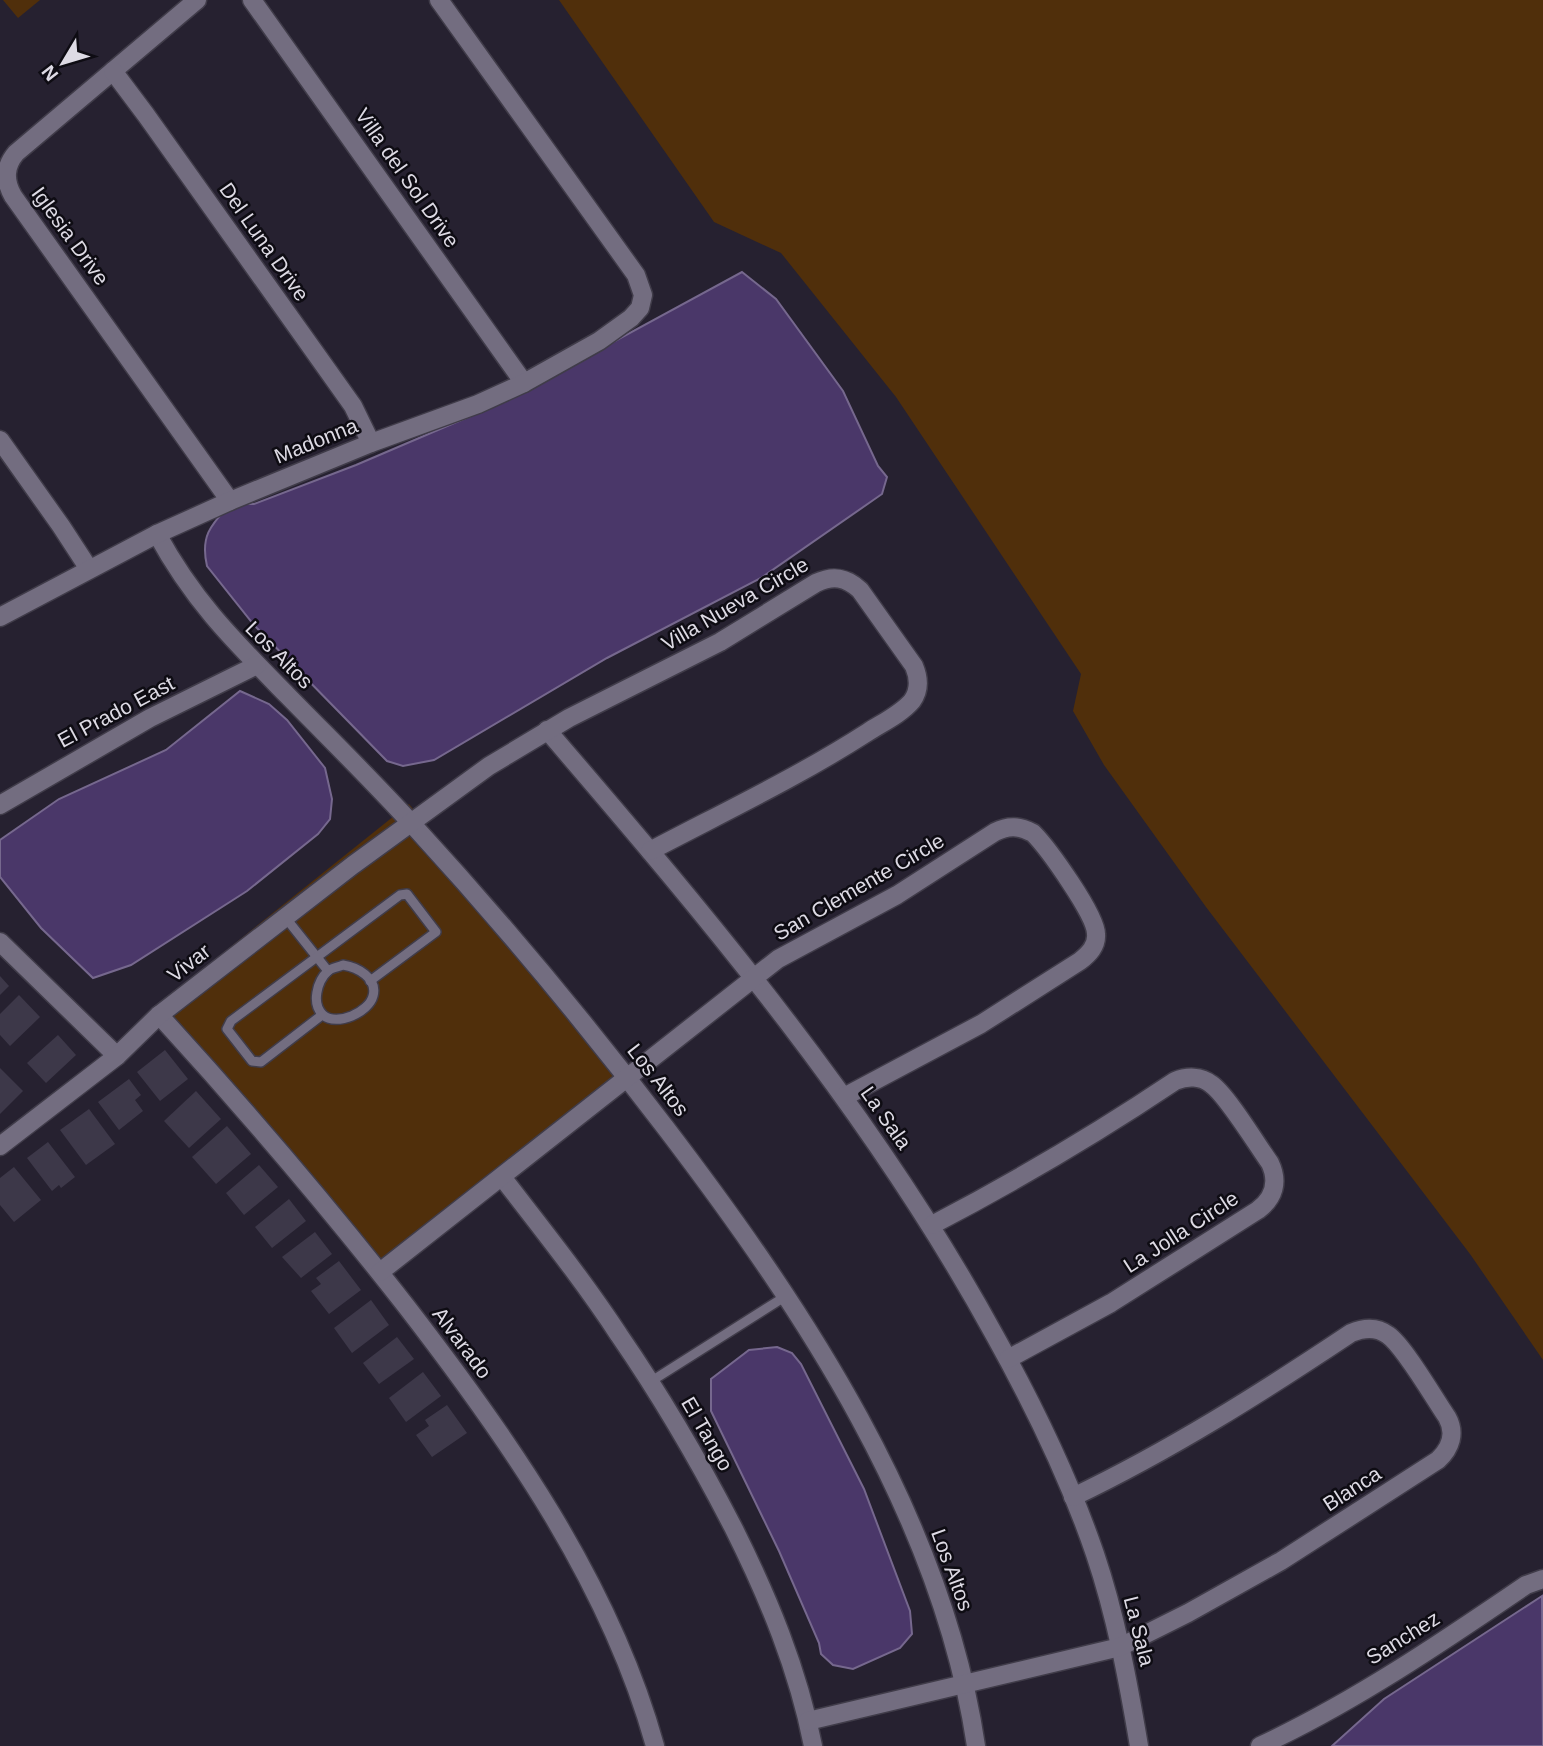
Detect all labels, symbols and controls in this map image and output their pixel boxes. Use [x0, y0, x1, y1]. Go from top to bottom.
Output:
north arrow [28, 28, 98, 98]
text: N [37, 61, 62, 85]
street label: Villa del Sol Drive [351, 104, 464, 252]
street label: Del Luna Drive [215, 178, 314, 305]
street label: Iglesia Drive [27, 182, 114, 289]
street label: Madonna [271, 413, 361, 468]
street label: Villa Nueva Circle [657, 552, 812, 655]
street label: Los Altos [241, 616, 318, 693]
street label: El Prado East [54, 671, 178, 752]
street label: San Clemente Circle [770, 828, 948, 945]
street label: Vivar [163, 939, 214, 986]
street label: Los Altos [623, 1039, 694, 1120]
street label: La Sala [857, 1082, 916, 1154]
street label: La Jolla Circle [1119, 1186, 1242, 1277]
street label: Alvarado [428, 1303, 497, 1383]
street label: El Tango [677, 1393, 738, 1475]
street label: Blanca [1319, 1461, 1385, 1516]
street label: Los Altos [927, 1526, 978, 1614]
street label: La Sala [1120, 1594, 1159, 1669]
street label: Sanchez [1362, 1606, 1443, 1669]

